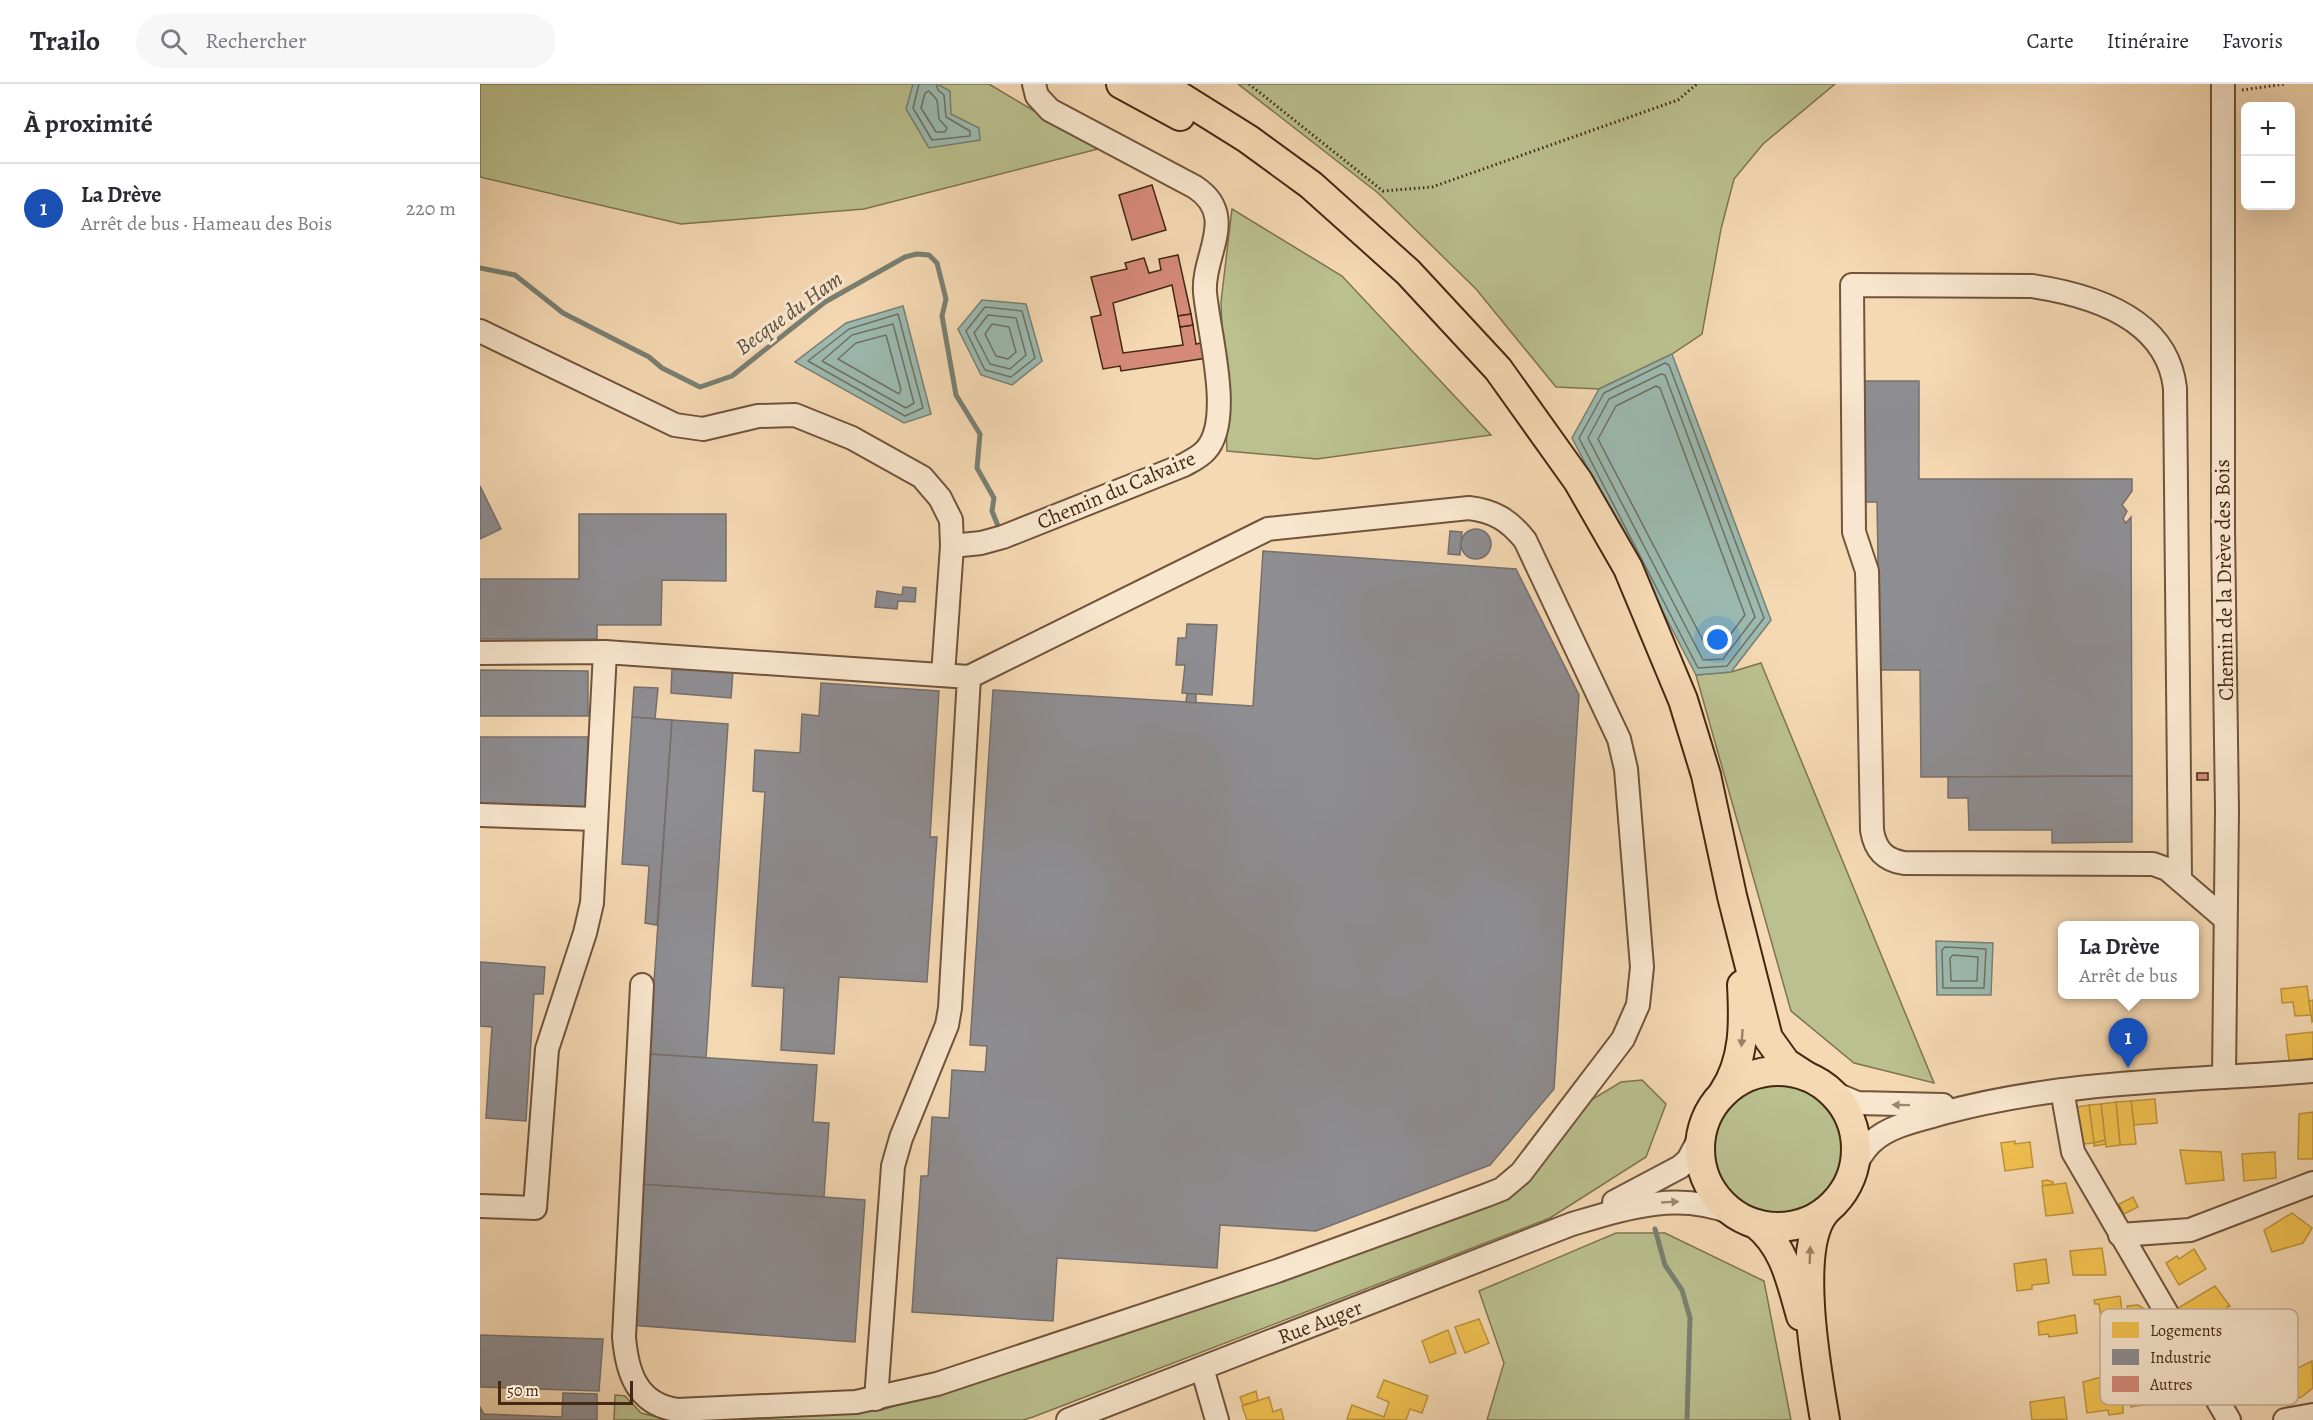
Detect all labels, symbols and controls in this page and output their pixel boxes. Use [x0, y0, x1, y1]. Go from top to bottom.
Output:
search box [136, 14, 556, 68]
text: Trailo [30, 22, 100, 60]
icon: search [157, 25, 190, 58]
text: Rechercher [205, 26, 306, 56]
text: Carte [2026, 27, 2074, 55]
text: Itinéraire [2107, 27, 2189, 55]
text: Favoris [2222, 27, 2283, 55]
map controls [2241, 102, 2295, 210]
button: + [2241, 102, 2295, 156]
text: À proximité [24, 106, 153, 141]
button: − [2241, 156, 2295, 210]
text: La Drève [81, 180, 161, 210]
text: 1 [40, 195, 47, 222]
text: 220 m [406, 195, 456, 222]
text: Arrêt de bus · Hameau des Bois [81, 210, 332, 237]
water label: Becque du Ham [729, 264, 849, 362]
street label: Chemin du Calvaire [1032, 444, 1200, 536]
street label: Chemin de la Drève des Bois [2208, 459, 2240, 701]
your location [1703, 625, 1732, 654]
popup [2058, 921, 2199, 999]
text: La Drève [2079, 932, 2160, 962]
text: Arrêt de bus [2079, 962, 2178, 989]
pin: 1 [2108, 1018, 2148, 1068]
one-way arrow [1737, 1028, 1747, 1047]
one-way arrow [1891, 1101, 1910, 1110]
one-way arrow [1660, 1197, 1679, 1206]
one-way arrow [1806, 1245, 1815, 1264]
street label: Rue Auger [1274, 1293, 1366, 1351]
legend [2100, 1309, 2298, 1405]
text: Logements [2150, 1320, 2222, 1342]
text: Industrie [2150, 1347, 2211, 1369]
text: Autres [2149, 1374, 2193, 1396]
scale bar [498, 1378, 633, 1406]
text: 50 m [507, 1380, 539, 1402]

